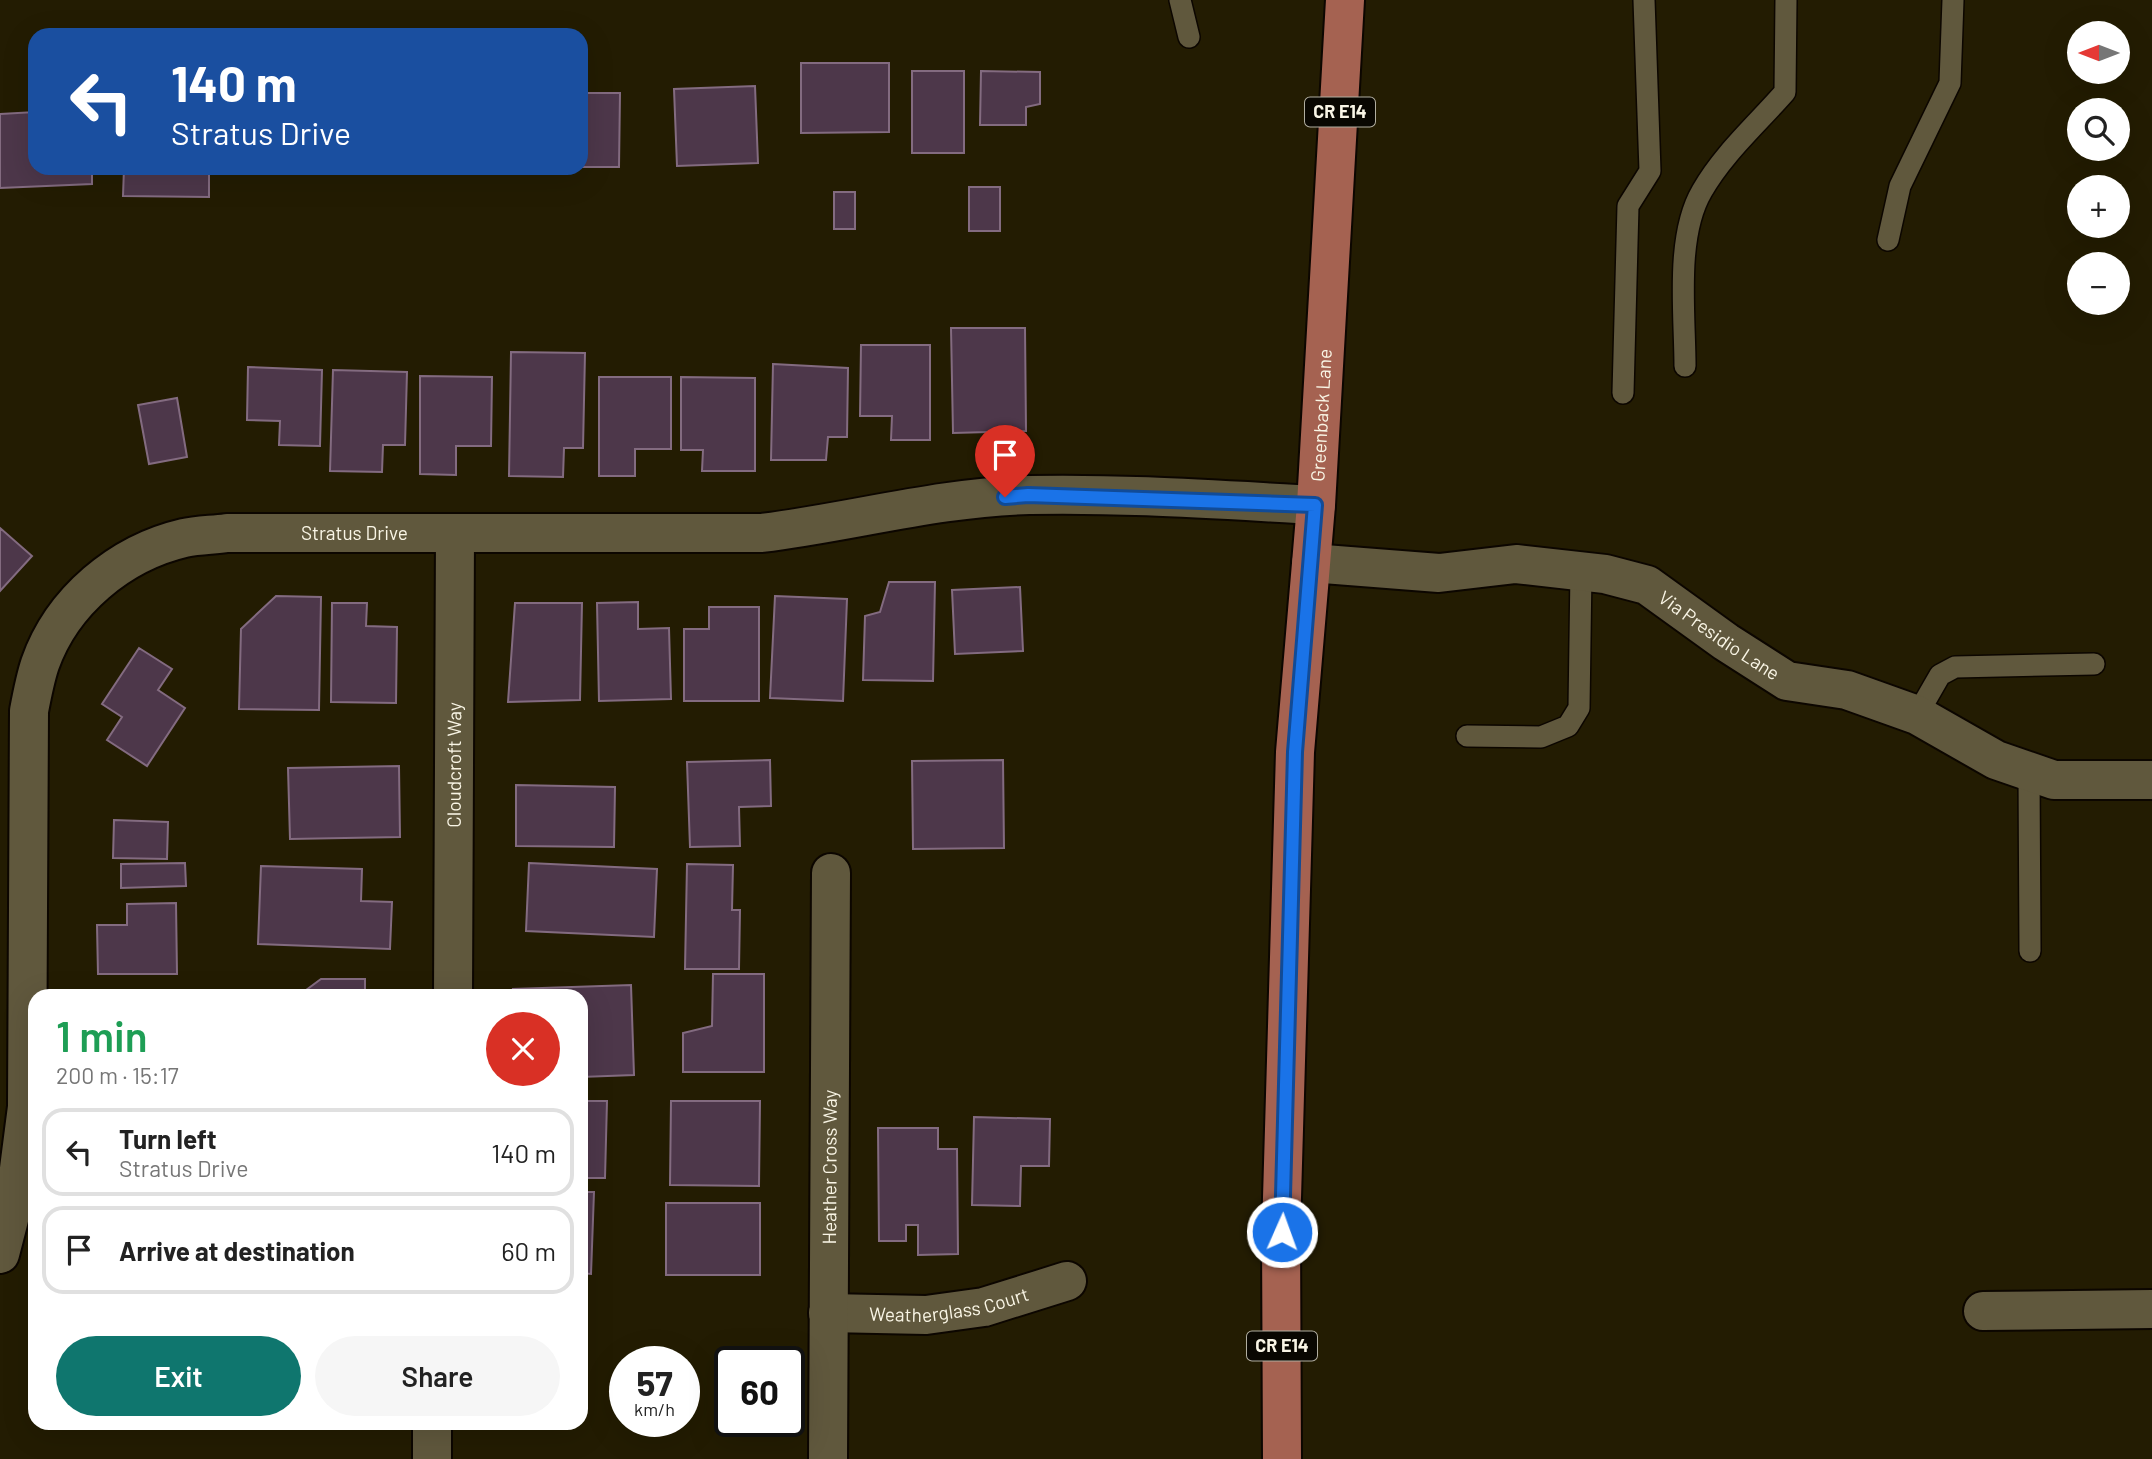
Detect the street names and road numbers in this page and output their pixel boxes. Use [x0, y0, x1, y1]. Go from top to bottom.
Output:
road number: CR E14 [1305, 98, 1375, 127]
street label: Greenback Lane [1305, 348, 1336, 482]
street label: Stratus Drive [301, 521, 408, 544]
street label: Via Presidio Lane [1655, 585, 1784, 684]
street label: Cloudcroft Way [442, 702, 465, 828]
street label: Heather Cross Way [817, 1089, 841, 1244]
street label: Weatherglass Court [869, 1282, 1031, 1326]
road number: CR E14 [1247, 1331, 1317, 1360]

